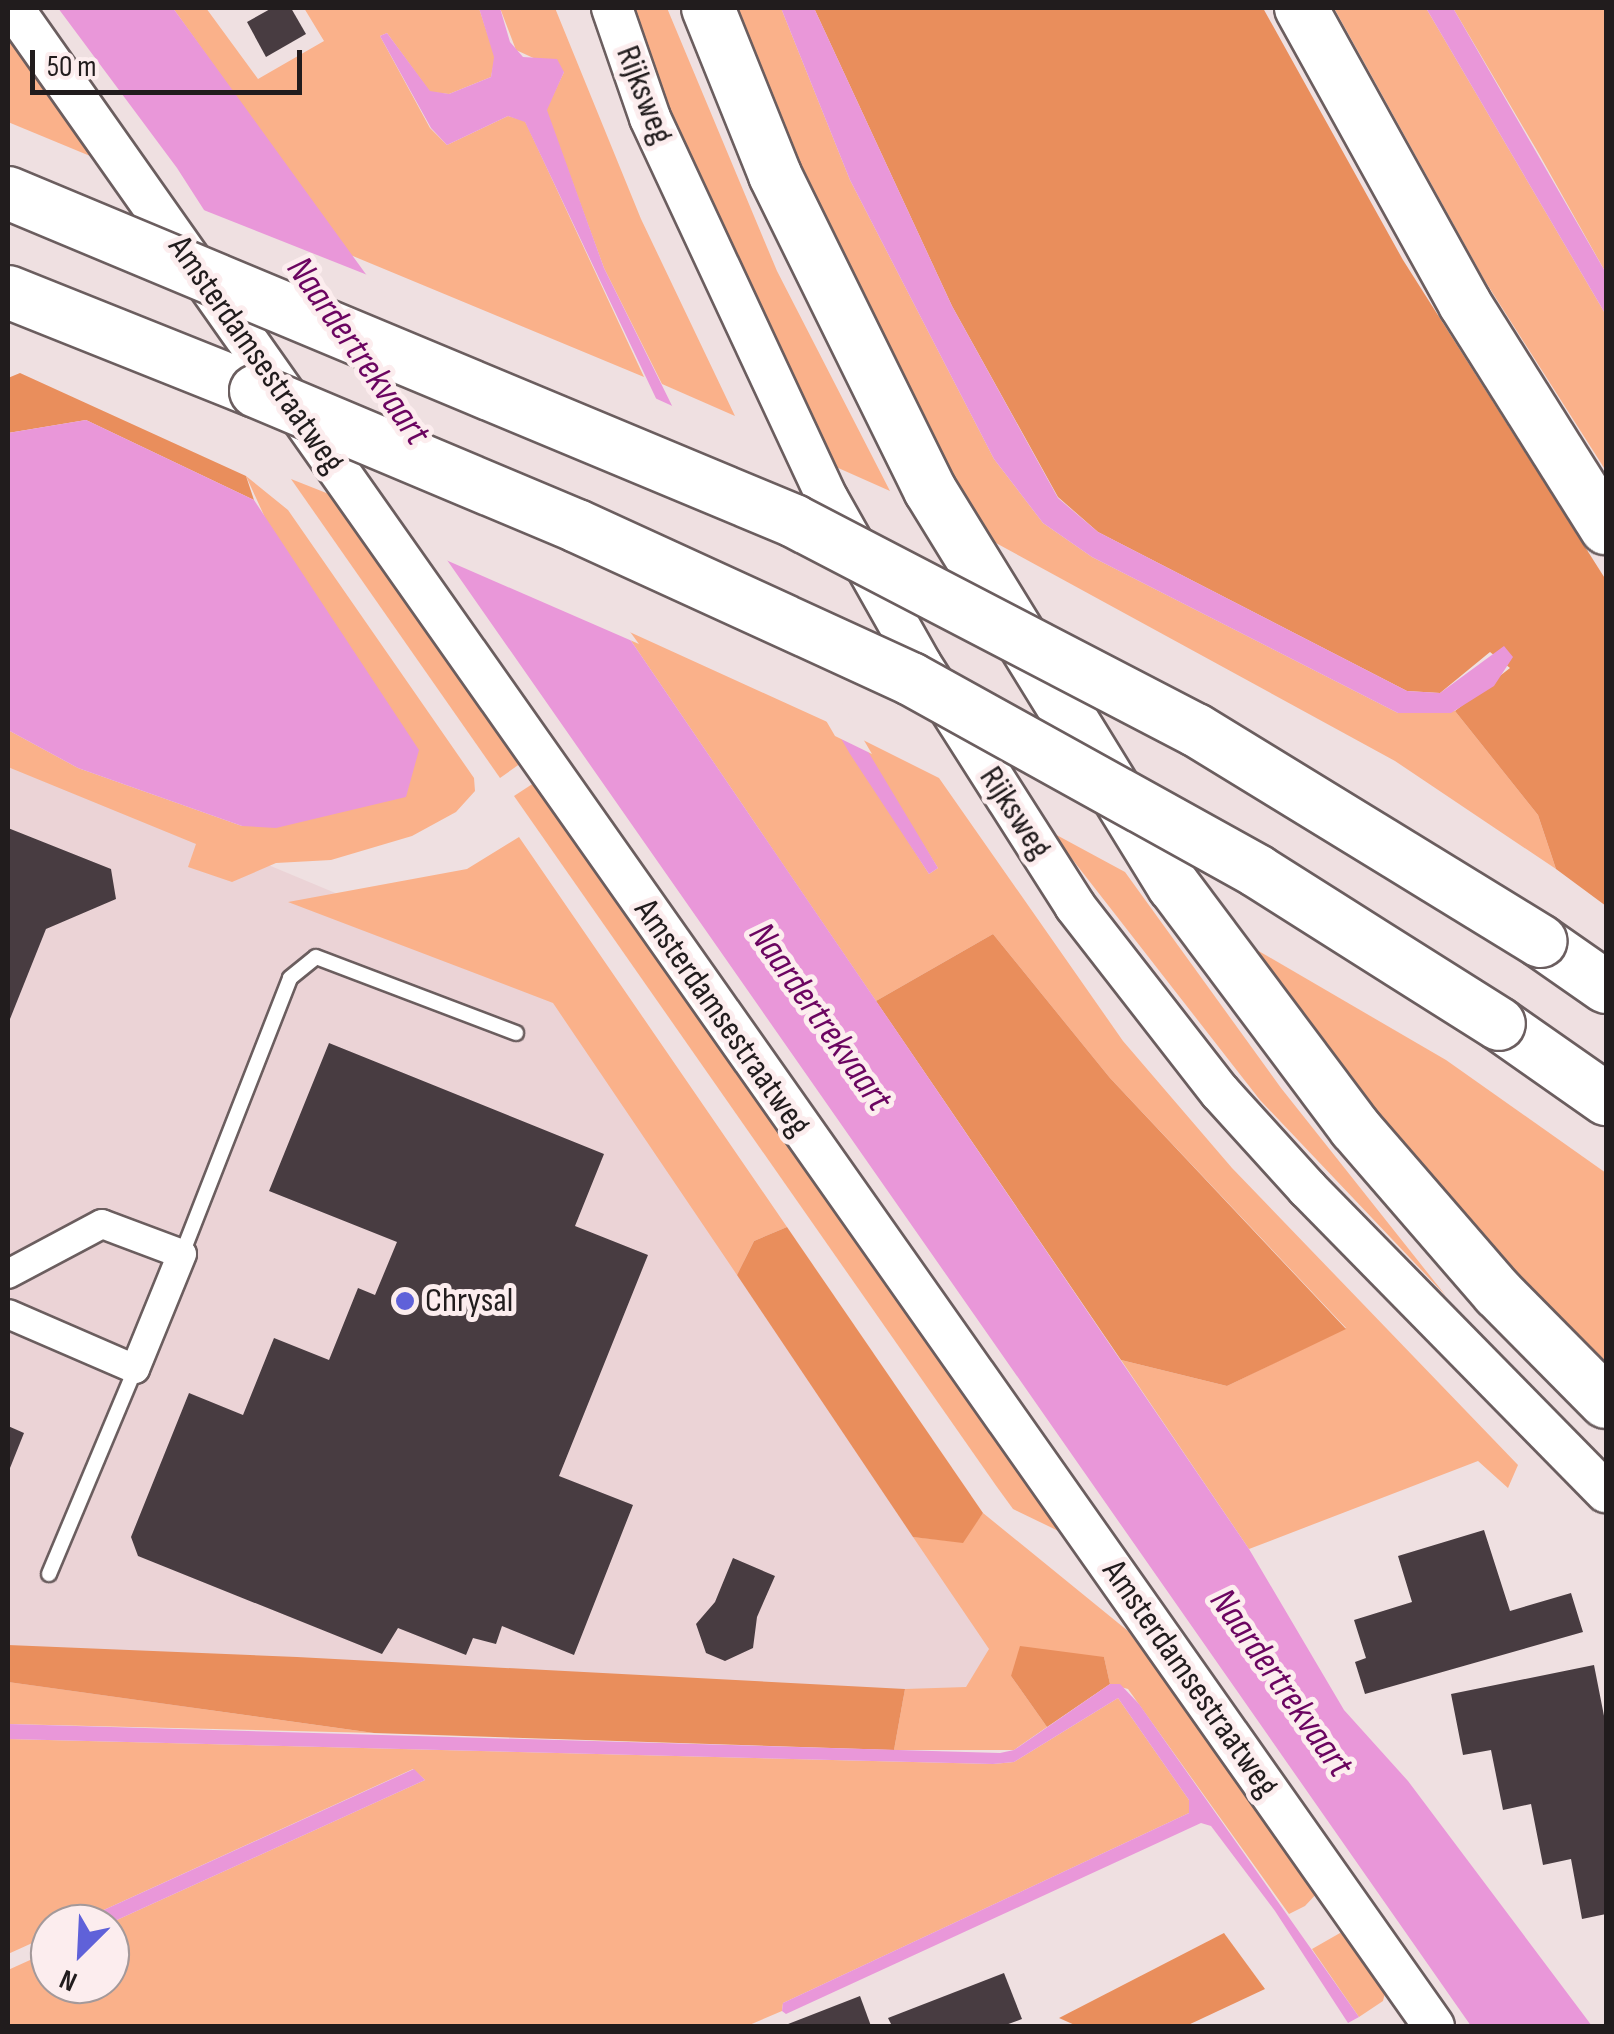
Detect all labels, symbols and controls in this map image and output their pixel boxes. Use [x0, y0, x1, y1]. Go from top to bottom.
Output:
scale bar [35, 30, 308, 92]
street label: Rijksweg [606, 40, 682, 150]
text: 50 m [47, 49, 96, 85]
street label: Amsterdamsestraatweg [159, 228, 353, 482]
water label: Naardertrekvaart [276, 248, 440, 454]
street label: Rijksweg [970, 759, 1060, 867]
street label: Amsterdamsestraatweg [625, 891, 819, 1145]
water label: Naardertrekvaart [738, 914, 902, 1120]
place label: Chrysal [425, 1280, 513, 1322]
marker: Chrysal [394, 1290, 416, 1312]
street label: Amsterdamsestraatweg [1093, 1552, 1287, 1806]
water label: Naardertrekvaart [1199, 1580, 1363, 1786]
north arrow [30, 1904, 130, 2004]
text: N [55, 1962, 82, 1998]

